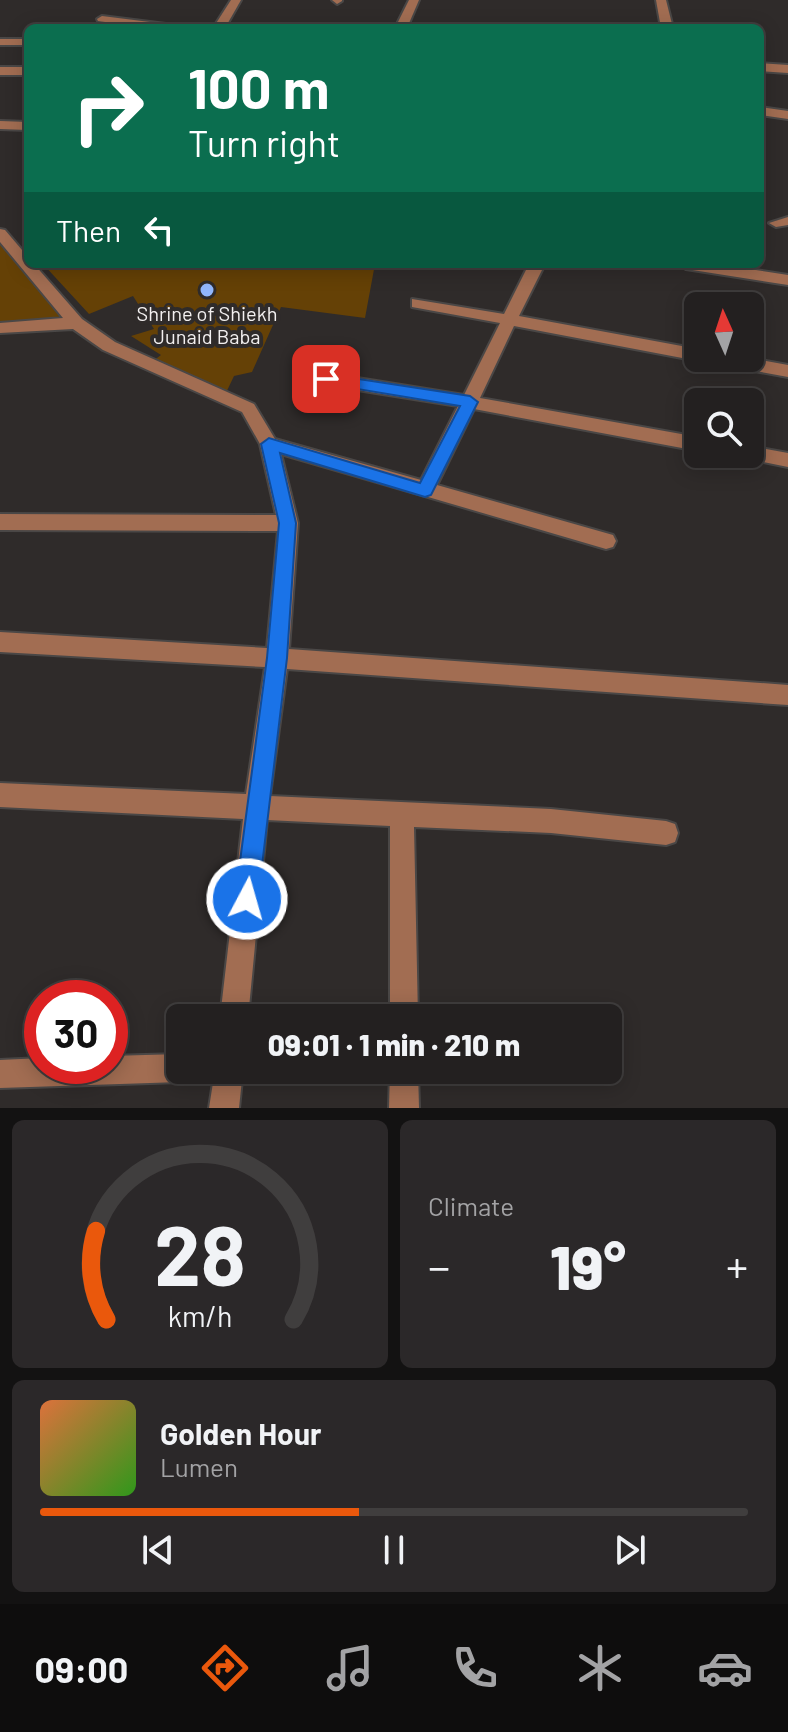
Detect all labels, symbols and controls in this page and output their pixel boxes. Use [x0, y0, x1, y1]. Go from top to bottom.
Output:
text: 100 m [188, 53, 330, 120]
icon: right [56, 56, 160, 160]
text: Turn right [188, 121, 340, 164]
icon: left [137, 208, 181, 252]
text: Then [56, 212, 121, 248]
marker: Shrine of Shiekh Junaid Baba [198, 281, 216, 299]
north arrow [684, 292, 764, 372]
map controls [684, 292, 764, 468]
place label: Shrine of Shiekh Junaid Baba [136, 301, 278, 348]
pin [292, 345, 360, 413]
icon: arrive [304, 357, 348, 401]
button: search [684, 388, 764, 468]
position arrow [205, 857, 289, 941]
speed limit sign: 30 [24, 980, 128, 1084]
text: 09:01 · 1 min · 210 m [268, 1026, 520, 1062]
text: Climate [428, 1190, 514, 1221]
text: 28 [154, 1203, 246, 1303]
text: 19° [550, 1230, 626, 1302]
text: − [428, 1239, 450, 1292]
text: + [726, 1239, 748, 1292]
text: km/h [168, 1298, 232, 1333]
text: Golden Hour [160, 1415, 322, 1451]
text: Lumen [160, 1451, 238, 1482]
icon: previous [136, 1528, 180, 1572]
icon: pause [372, 1528, 416, 1572]
icon: next [608, 1528, 652, 1572]
icon: directions [197, 1640, 253, 1696]
icon: music [322, 1640, 378, 1696]
icon: phone [447, 1640, 503, 1696]
icon: climate [572, 1640, 628, 1696]
icon: car [697, 1640, 753, 1696]
text: 09:00 [35, 1647, 128, 1690]

